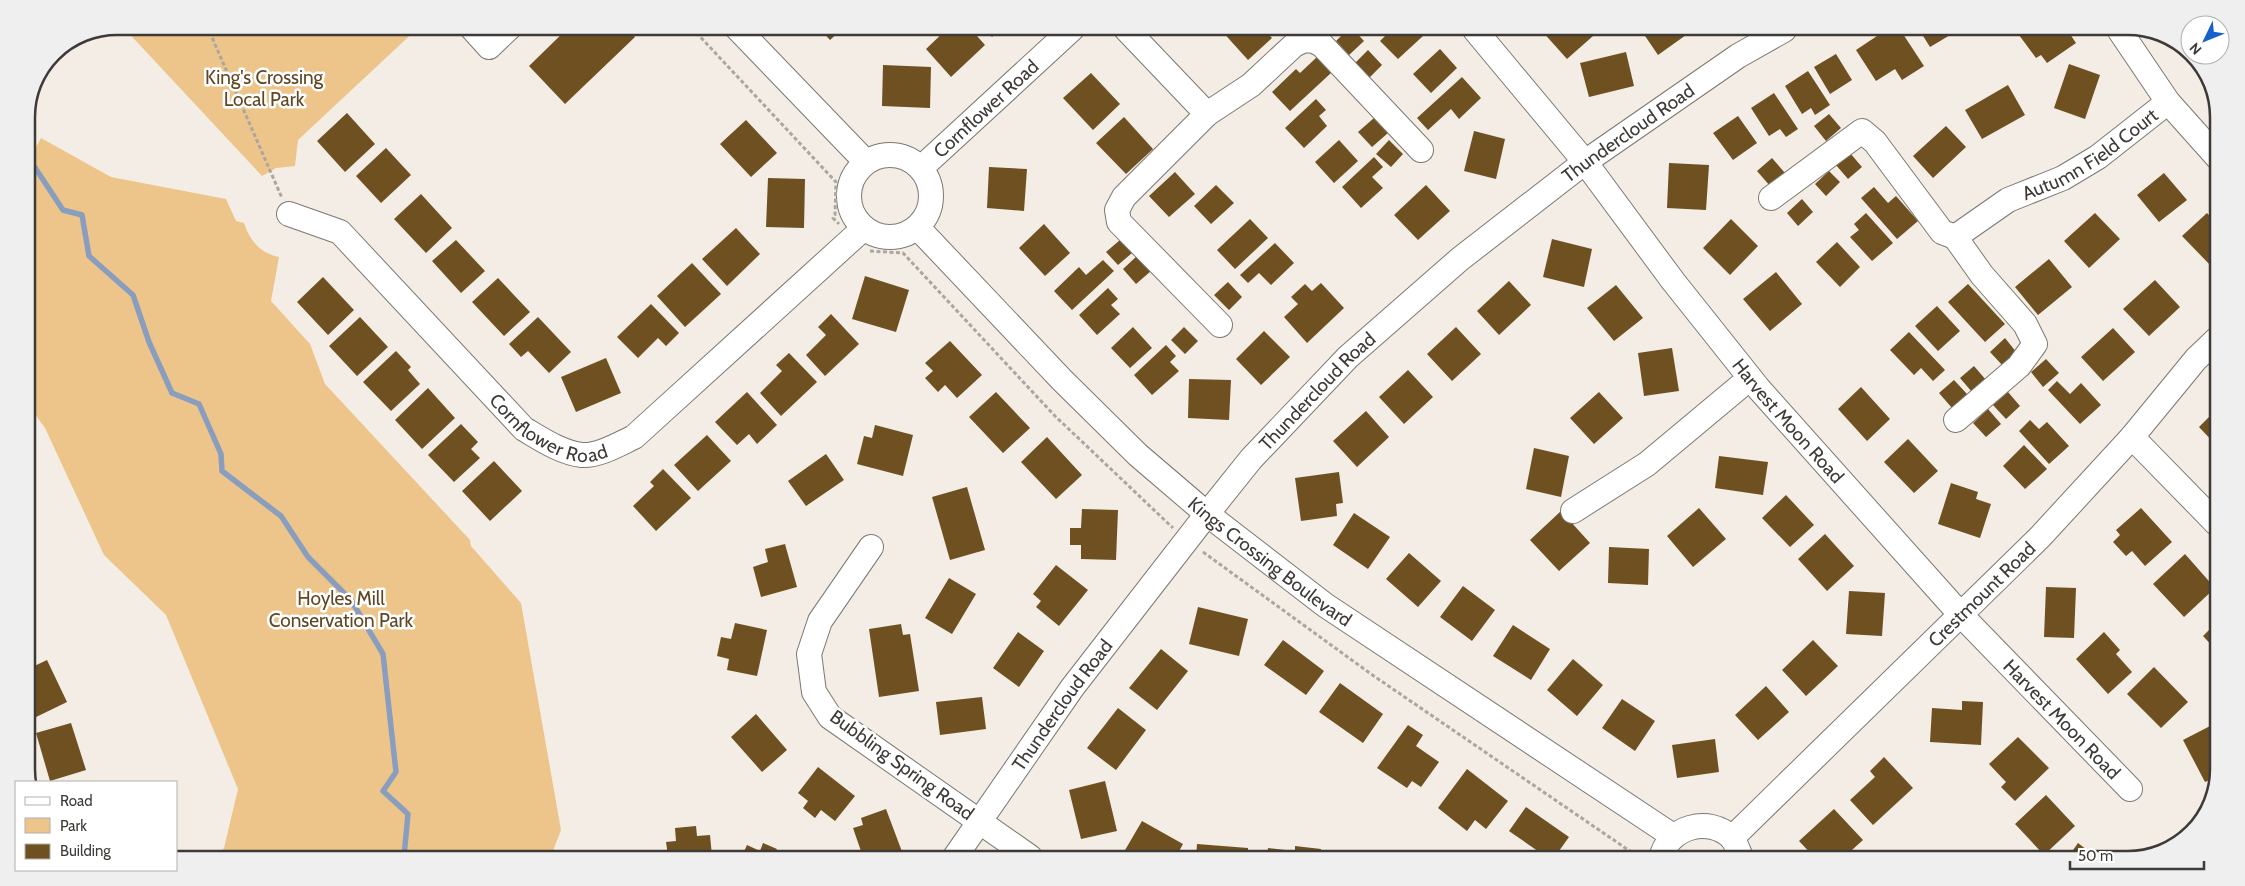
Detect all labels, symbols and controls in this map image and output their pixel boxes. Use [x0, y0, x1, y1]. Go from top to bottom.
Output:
north arrow [2180, 15, 2230, 65]
text: N [2186, 39, 2205, 59]
street label: Cornflower Road [928, 54, 1043, 162]
park label: King's Crossing Local Park [205, 66, 324, 111]
street label: Thundercloud Road [1557, 78, 1699, 187]
street label: Autumn Field Court [2019, 103, 2162, 205]
street label: Thundercloud Road [1254, 327, 1380, 455]
street label: Harvest Moon Road [1728, 354, 1849, 488]
street label: Cornflower Road [485, 388, 610, 467]
street label: Kings Crossing Boulevard [1184, 492, 1356, 631]
street label: Crestmount Road [1923, 537, 2040, 652]
park label: Hoyles Mill Conservation Park [269, 587, 414, 632]
street label: Thundercloud Road [1007, 635, 1117, 775]
street label: Harvest Moon Road [1999, 654, 2125, 784]
street label: Bubbling Spring Road [826, 705, 978, 825]
legend [15, 781, 178, 871]
text: Road [60, 792, 93, 810]
text: Park [60, 817, 87, 835]
scale bar [2070, 838, 2204, 870]
text: Building [60, 842, 111, 860]
text: 50 m [2078, 847, 2113, 865]

